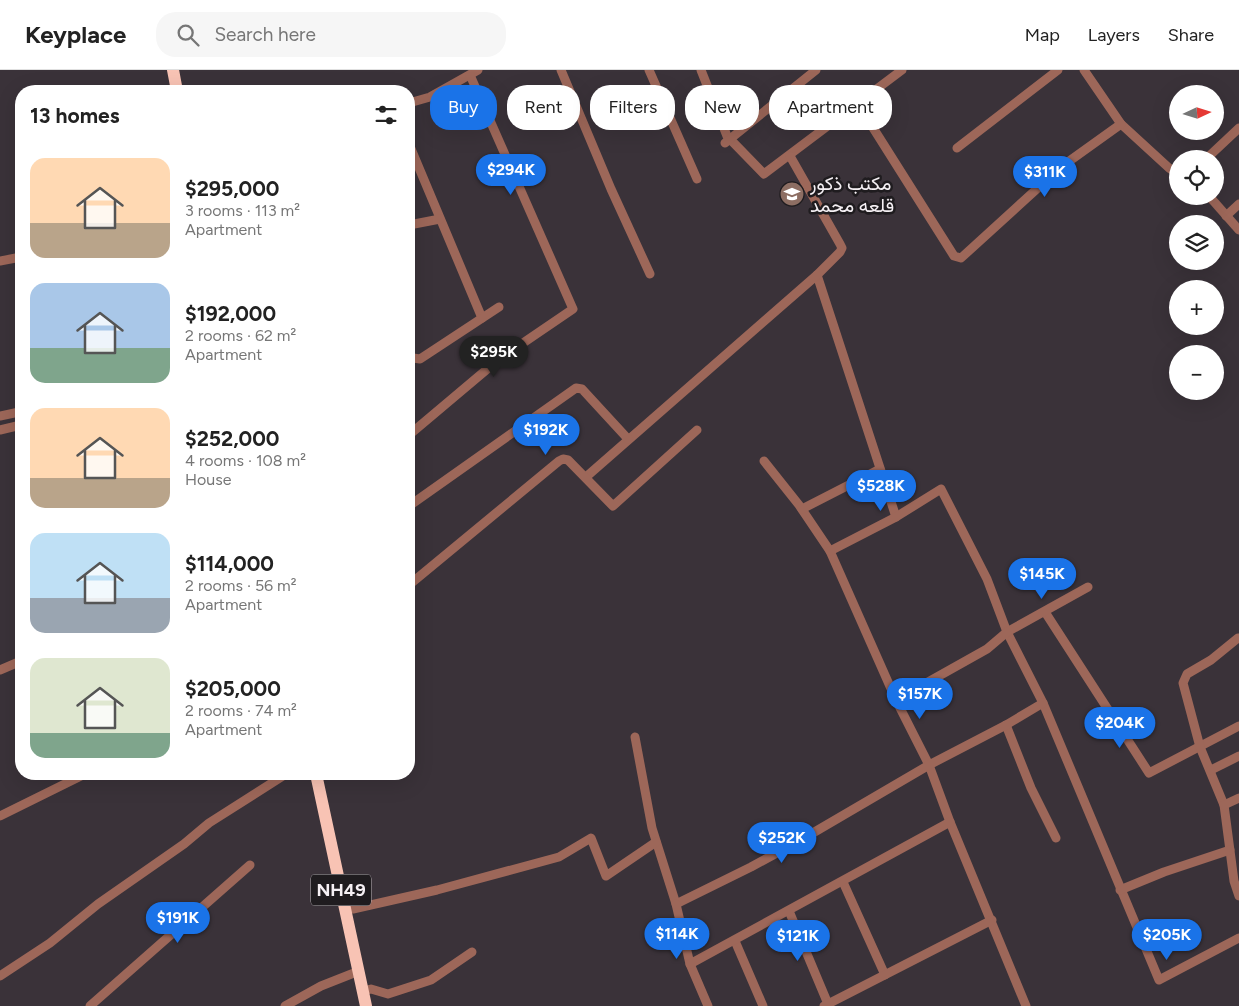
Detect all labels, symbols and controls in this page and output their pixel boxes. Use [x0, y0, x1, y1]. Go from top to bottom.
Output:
search box [156, 12, 506, 57]
text: Keyplace [25, 20, 126, 49]
icon: search [174, 21, 202, 49]
text: Search here [214, 23, 316, 46]
text: Map [1025, 24, 1060, 46]
text: Layers [1088, 24, 1140, 46]
text: Share [1168, 24, 1214, 46]
chip: Buy [430, 85, 497, 130]
chip: Rent [507, 85, 580, 130]
chip: Filters [590, 85, 675, 130]
chip: New [685, 85, 759, 130]
chip: Apartment [769, 85, 892, 130]
north arrow [1169, 85, 1224, 140]
map controls [1169, 85, 1224, 400]
icon: filters [372, 101, 400, 129]
text: 13 homes [30, 103, 119, 128]
button: locate [1169, 150, 1224, 205]
pin: $294K [476, 154, 546, 196]
pin: $311K [1010, 156, 1080, 198]
text: $294K [487, 160, 535, 179]
text: $311K [1024, 162, 1066, 181]
place label: مکتب ذکور قلعه محمد [809, 172, 894, 217]
text: $295,000 [185, 176, 279, 201]
icon: home [70, 178, 130, 238]
school or university icon: مکتب ذکور قلعه محمد [779, 181, 805, 207]
text: 3 rooms · 113 m² [185, 201, 300, 220]
button: layers [1169, 215, 1224, 270]
text: Apartment [185, 220, 262, 239]
button: + [1169, 280, 1224, 335]
text: $192,000 [185, 301, 276, 326]
icon: home [70, 303, 130, 363]
text: 2 rooms · 62 m² [185, 326, 296, 345]
pin: $295K [459, 336, 529, 378]
text: $295K [470, 342, 518, 361]
text: Apartment [185, 345, 262, 364]
button: − [1169, 345, 1224, 400]
pin: $192K [511, 414, 581, 456]
text: $192K [524, 420, 568, 439]
text: $252,000 [185, 426, 279, 451]
icon: home [70, 428, 130, 488]
text: 4 rooms · 108 m² [185, 451, 306, 470]
text: House [185, 470, 231, 489]
pin: $528K [846, 470, 916, 512]
text: $528K [857, 476, 905, 495]
text: $114,000 [185, 551, 274, 576]
icon: home [70, 553, 130, 613]
pin: $145K [1007, 558, 1077, 600]
text: $145K [1019, 564, 1065, 583]
text: 2 rooms · 56 m² [185, 576, 297, 595]
text: Apartment [185, 595, 262, 614]
text: $205,000 [185, 676, 281, 701]
icon: home [70, 678, 130, 738]
pin: $157K [885, 678, 955, 720]
text: $157K [898, 684, 942, 703]
text: 2 rooms · 74 m² [185, 701, 297, 720]
pin: $204K [1085, 706, 1155, 749]
text: $204K [1095, 713, 1145, 732]
text: Apartment [185, 720, 262, 739]
pin: $252K [747, 822, 817, 864]
text: $252K [758, 828, 806, 847]
road number: NH49 [311, 874, 371, 906]
pin: $191K [143, 902, 213, 944]
text: $191K [157, 908, 199, 927]
pin: $114K [642, 918, 712, 960]
pin: $205K [1132, 918, 1202, 961]
pin: $121K [763, 920, 833, 962]
text: $114K [655, 924, 699, 943]
text: $205K [1143, 925, 1191, 944]
text: $121K [777, 926, 819, 945]

